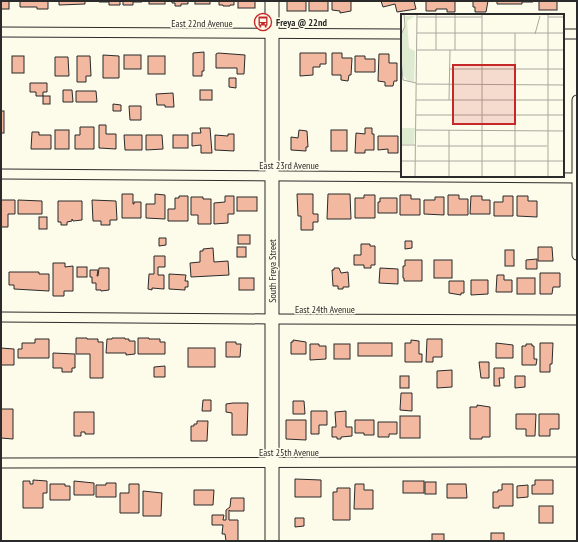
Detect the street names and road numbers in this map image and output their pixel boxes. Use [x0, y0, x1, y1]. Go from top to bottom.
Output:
street label: East 22nd Avenue [171, 17, 233, 30]
street label: East 23rd Avenue [259, 159, 319, 172]
street label: South Freya Street [266, 239, 279, 303]
street label: East 24th Avenue [295, 303, 355, 316]
street label: East 25th Avenue [259, 446, 319, 459]

